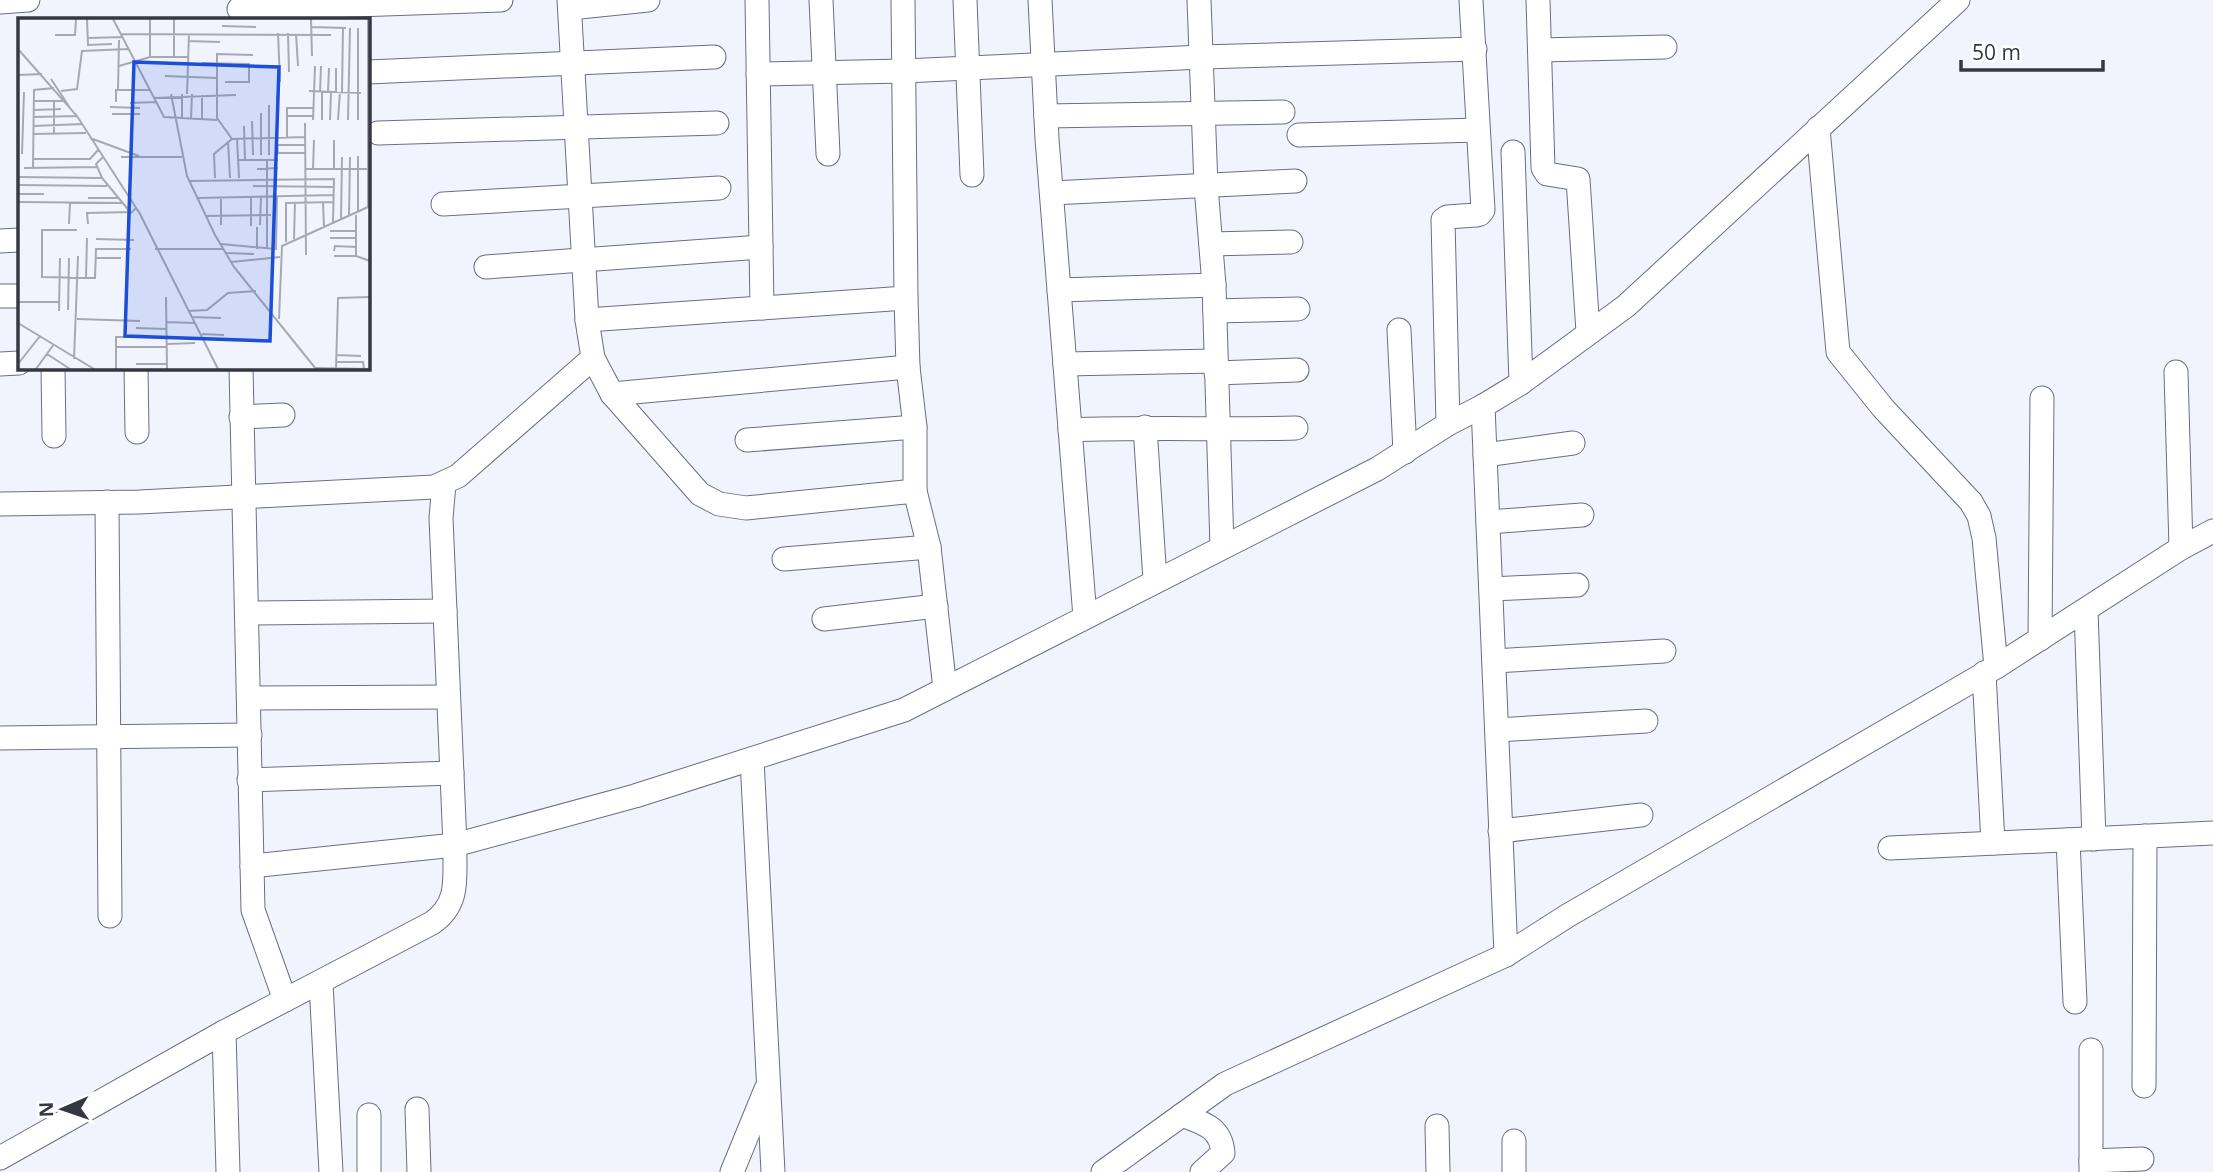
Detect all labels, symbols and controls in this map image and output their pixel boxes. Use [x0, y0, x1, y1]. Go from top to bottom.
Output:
inset map [18, 18, 369, 369]
scale bar [1961, 28, 2103, 72]
text: 50 m [1972, 38, 2021, 66]
north arrow [28, 1074, 98, 1144]
text: N [33, 1101, 59, 1118]

